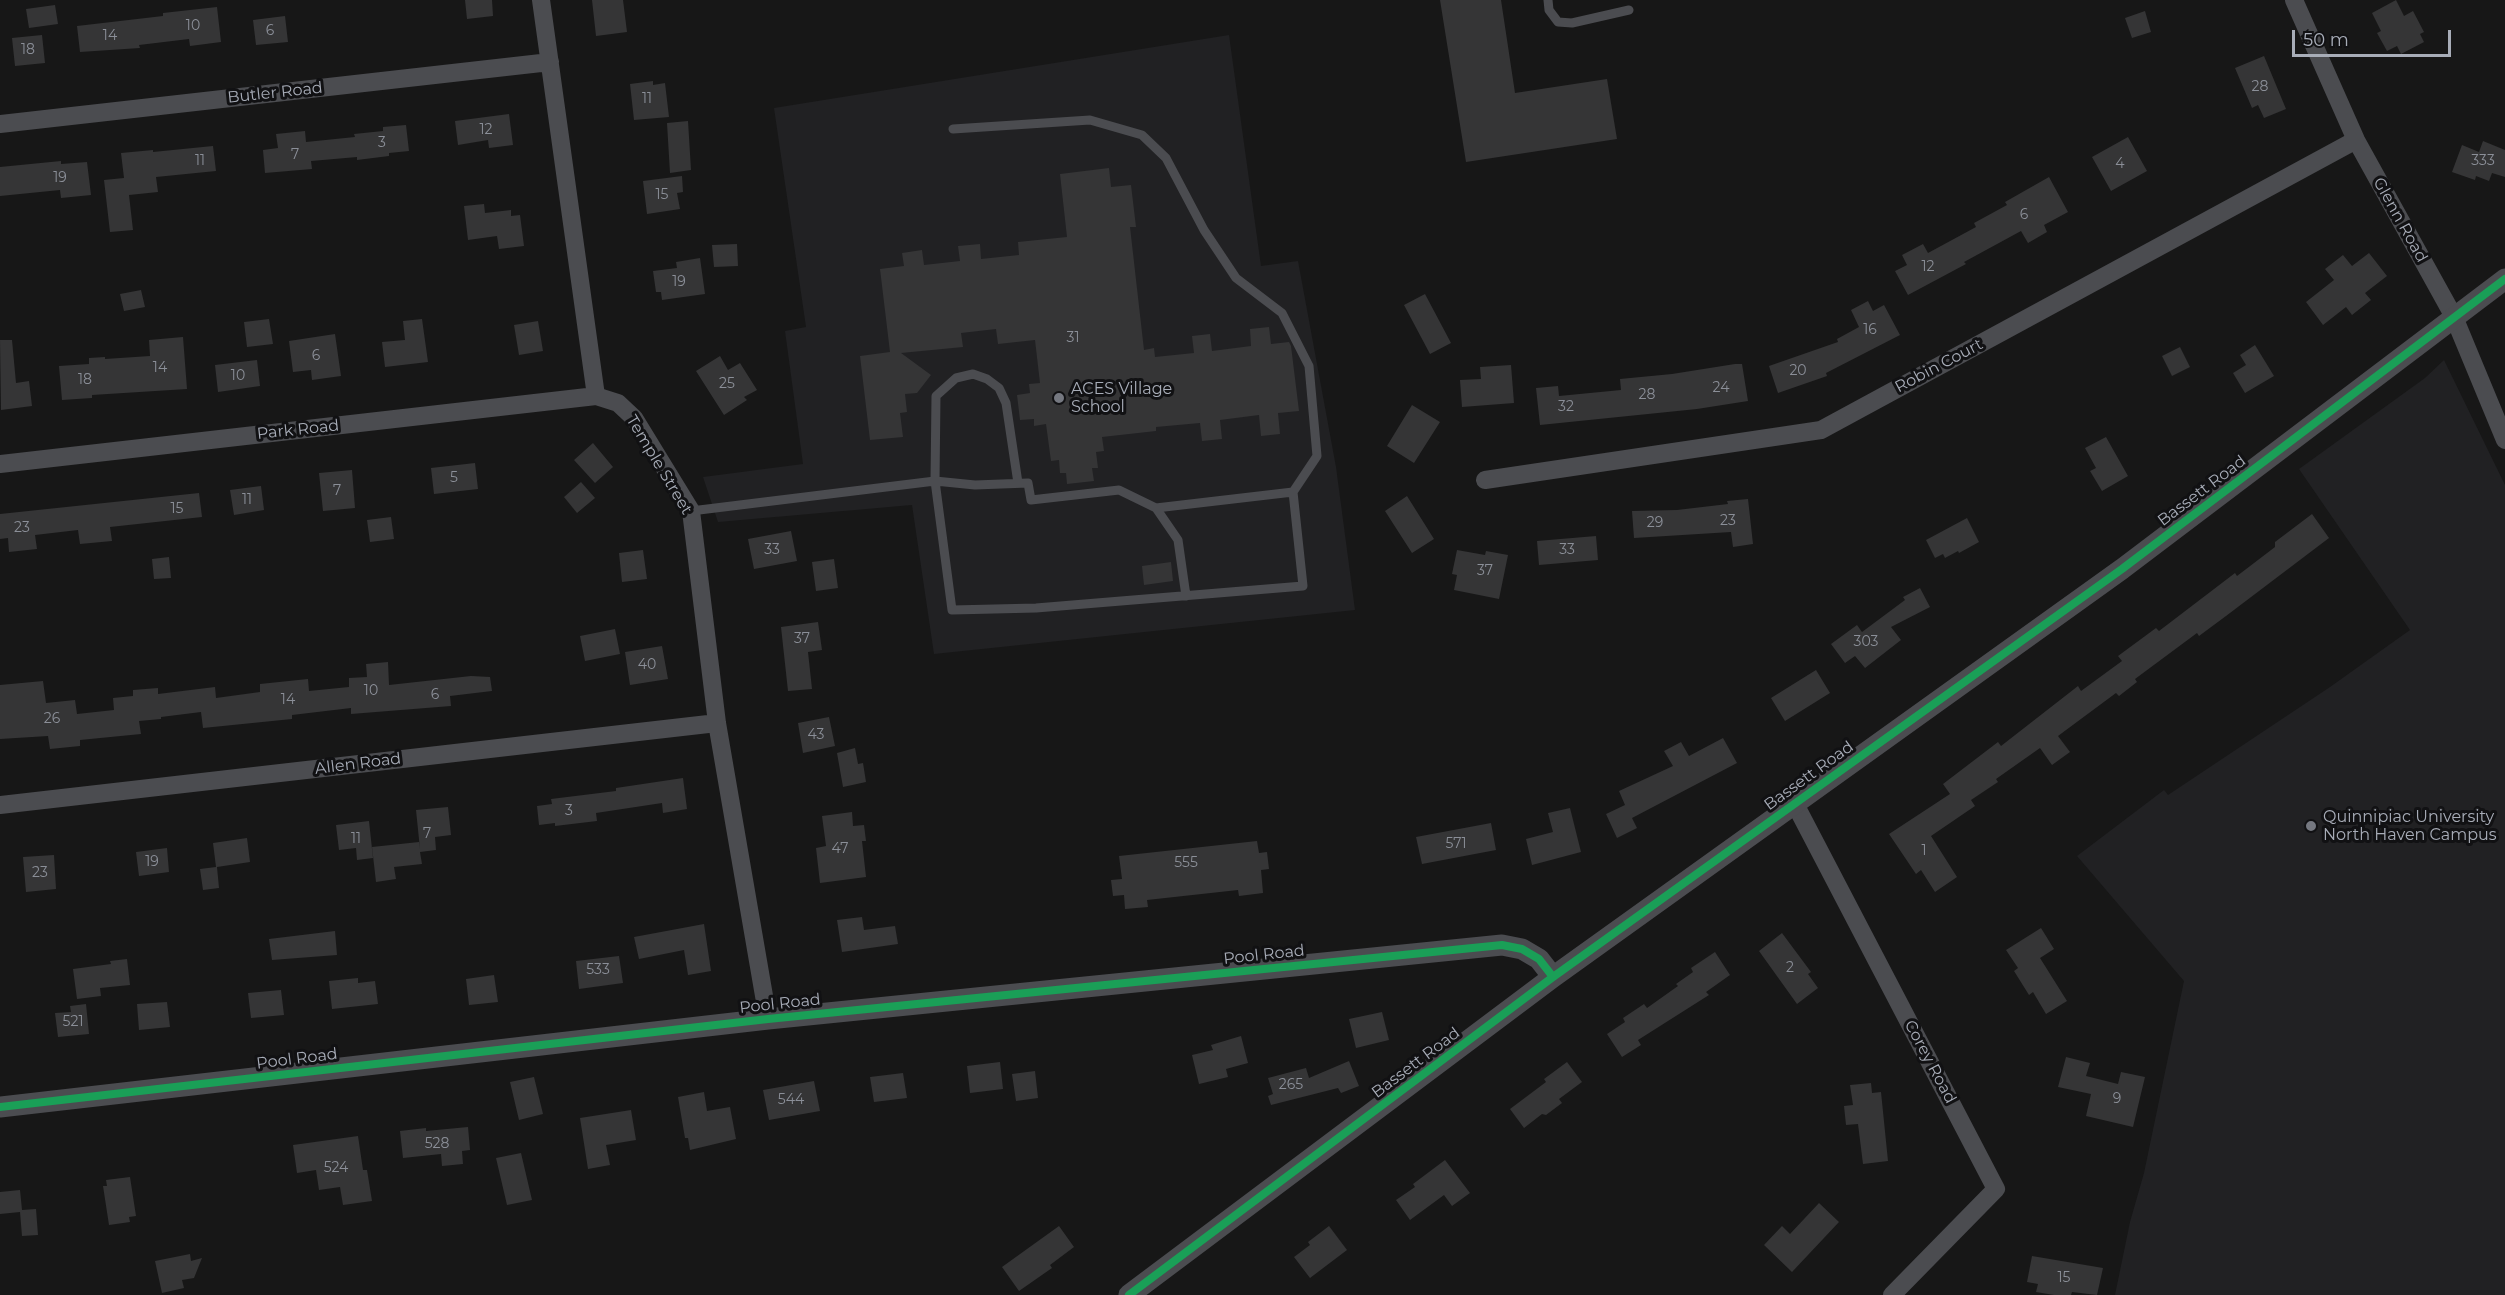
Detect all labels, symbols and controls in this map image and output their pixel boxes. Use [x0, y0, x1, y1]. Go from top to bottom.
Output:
house number: 10 [186, 18, 200, 34]
scale bar [2295, 18, 2454, 56]
house number: 6 [266, 23, 274, 39]
house number: 14 [103, 28, 117, 44]
text: 50 m [2303, 29, 2349, 51]
house number: 18 [21, 42, 35, 58]
street label: Butler Road [226, 78, 324, 108]
house number: 28 [2252, 79, 2268, 95]
house number: 11 [642, 91, 652, 107]
house number: 12 [479, 122, 493, 138]
house number: 3 [378, 135, 386, 151]
house number: 7 [291, 147, 299, 163]
house number: 11 [195, 153, 205, 169]
house number: 333 [2471, 153, 2495, 169]
house number: 4 [2115, 156, 2125, 172]
house number: 19 [53, 170, 67, 186]
street label: Glenn Road [2369, 174, 2431, 266]
house number: 15 [656, 187, 668, 203]
house number: 6 [2020, 207, 2028, 223]
house number: 12 [1921, 259, 1935, 275]
house number: 19 [672, 274, 686, 290]
house number: 16 [1863, 322, 1877, 338]
house number: 31 [1067, 330, 1079, 346]
street label: Robin Court [1892, 335, 1986, 397]
house number: 6 [312, 348, 320, 364]
house number: 14 [153, 360, 167, 376]
house number: 20 [1789, 363, 1807, 379]
house number: 10 [231, 368, 245, 384]
house number: 18 [78, 372, 92, 388]
house number: 25 [719, 376, 735, 392]
place label: ACES Village School [1071, 379, 1172, 417]
house number: 24 [1713, 380, 1729, 396]
house number: 28 [1639, 387, 1655, 403]
marker: ACES Village School [1052, 391, 1066, 405]
house number: 32 [1558, 399, 1574, 415]
street label: Temple Street [622, 412, 696, 518]
street label: Park Road [256, 416, 340, 444]
street label: Bassett Road [2154, 452, 2250, 530]
house number: 5 [450, 470, 458, 486]
house number: 7 [333, 483, 341, 499]
house number: 11 [242, 492, 252, 508]
house number: 15 [171, 501, 183, 517]
house number: 23 [1720, 513, 1736, 529]
house number: 29 [1647, 515, 1663, 531]
house number: 23 [14, 520, 30, 536]
house number: 33 [764, 542, 780, 558]
house number: 33 [1559, 542, 1575, 558]
house number: 37 [1477, 563, 1493, 579]
house number: 37 [794, 631, 810, 647]
house number: 303 [1854, 634, 1878, 650]
house number: 40 [638, 657, 656, 673]
house number: 10 [364, 683, 378, 699]
house number: 6 [431, 687, 439, 703]
house number: 14 [281, 692, 295, 708]
house number: 26 [44, 711, 60, 727]
house number: 43 [808, 727, 824, 743]
street label: Bassett Road [1761, 737, 1857, 815]
street label: Allen Road [314, 749, 402, 779]
house number: 3 [565, 803, 573, 819]
place label: Quinnipiac University North Haven Campus [2323, 807, 2497, 845]
marker: Quinnipiac University North Haven Campus [2304, 819, 2318, 833]
house number: 7 [423, 826, 431, 842]
house number: 11 [351, 831, 361, 847]
house number: 571 [1445, 836, 1467, 852]
house number: 47 [832, 841, 848, 857]
house number: 1 [1921, 843, 1927, 859]
house number: 19 [145, 854, 159, 870]
house number: 555 [1174, 855, 1198, 871]
house number: 23 [32, 865, 48, 881]
street label: Pool Road [1222, 941, 1306, 969]
house number: 2 [1786, 960, 1794, 976]
house number: 533 [586, 962, 610, 978]
street label: Pool Road [738, 990, 822, 1018]
house number: 521 [63, 1014, 83, 1030]
street label: Corey Road [1900, 1017, 1960, 1107]
street label: Bassett Road [1368, 1024, 1464, 1102]
street label: Pool Road [255, 1044, 339, 1074]
house number: 265 [1279, 1077, 1303, 1093]
house number: 9 [2113, 1091, 2121, 1107]
house number: 544 [778, 1092, 804, 1108]
house number: 528 [425, 1136, 449, 1152]
house number: 524 [324, 1160, 348, 1176]
house number: 15 [2058, 1270, 2070, 1286]

